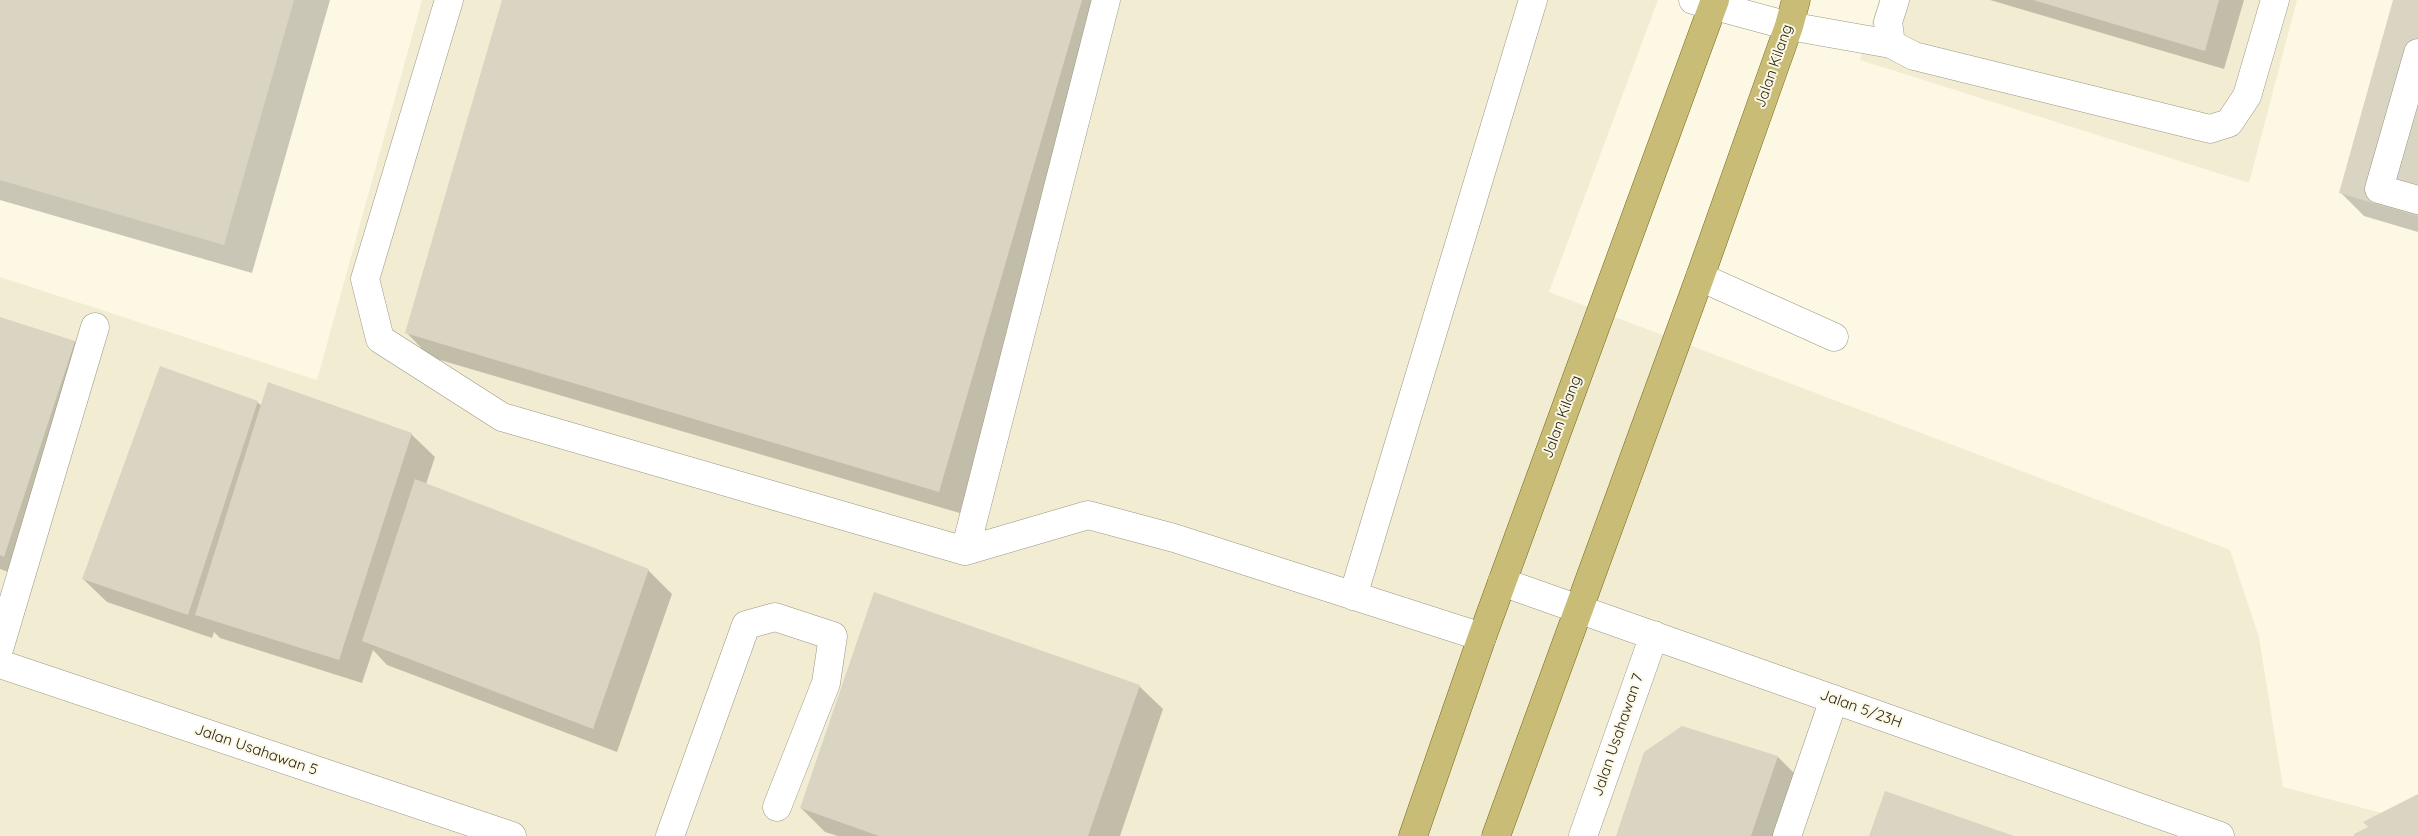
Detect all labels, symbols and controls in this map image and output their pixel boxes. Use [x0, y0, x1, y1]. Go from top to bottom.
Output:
street label: Jalan Kilang [1751, 22, 1797, 110]
street label: Jalan Kilang [1539, 373, 1585, 461]
street label: Jalan Usahawan 7 [1589, 671, 1647, 799]
street label: Jalan 5/23H [1818, 686, 1904, 732]
street label: Jalan Usahawan 5 [192, 721, 320, 779]

